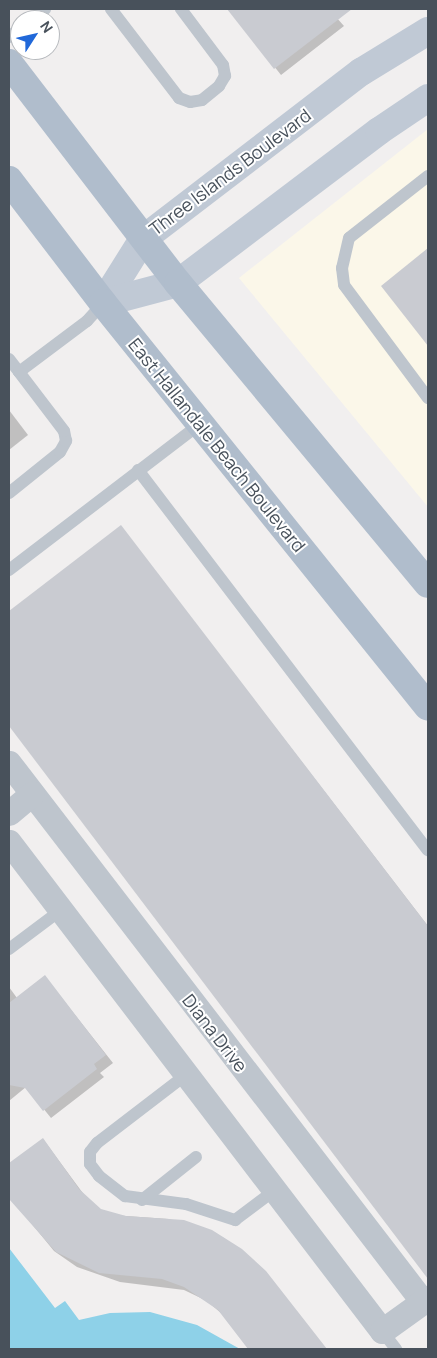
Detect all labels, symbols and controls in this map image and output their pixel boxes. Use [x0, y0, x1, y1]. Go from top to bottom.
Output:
north arrow [10, 10, 60, 60]
text: N [36, 17, 58, 36]
street label: Three Islands Boulevard [145, 104, 315, 240]
street label: East Hallandale Beach Boulevard [124, 334, 310, 556]
street label: Diana Drive [178, 990, 252, 1076]

